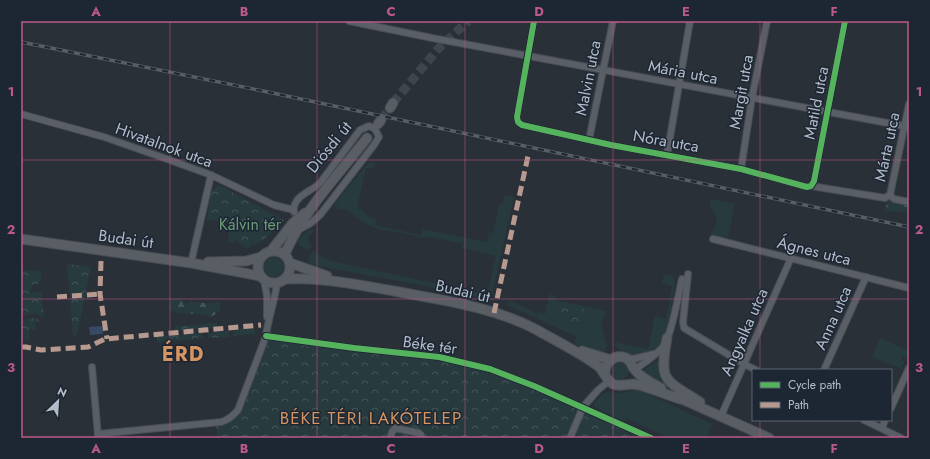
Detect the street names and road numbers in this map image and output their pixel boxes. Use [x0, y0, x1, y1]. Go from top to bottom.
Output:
street label: Malvin utca [569, 38, 607, 118]
street label: Margit utca [723, 53, 759, 131]
street label: Mária utca [646, 54, 720, 90]
street label: Matild utca [798, 65, 834, 141]
street label: Márta utca [868, 110, 906, 184]
street label: Diósdi út [301, 116, 357, 178]
street label: Hivatalnok utca [112, 117, 216, 173]
street label: Nóra utca [631, 124, 701, 158]
street label: Budai út [97, 224, 155, 254]
street label: Ágnes utca [775, 231, 853, 271]
street label: Budai út [433, 274, 493, 308]
street label: Anna utca [809, 283, 857, 353]
street label: Angyalka utca [714, 285, 774, 379]
street label: Béke tér [401, 330, 459, 360]

